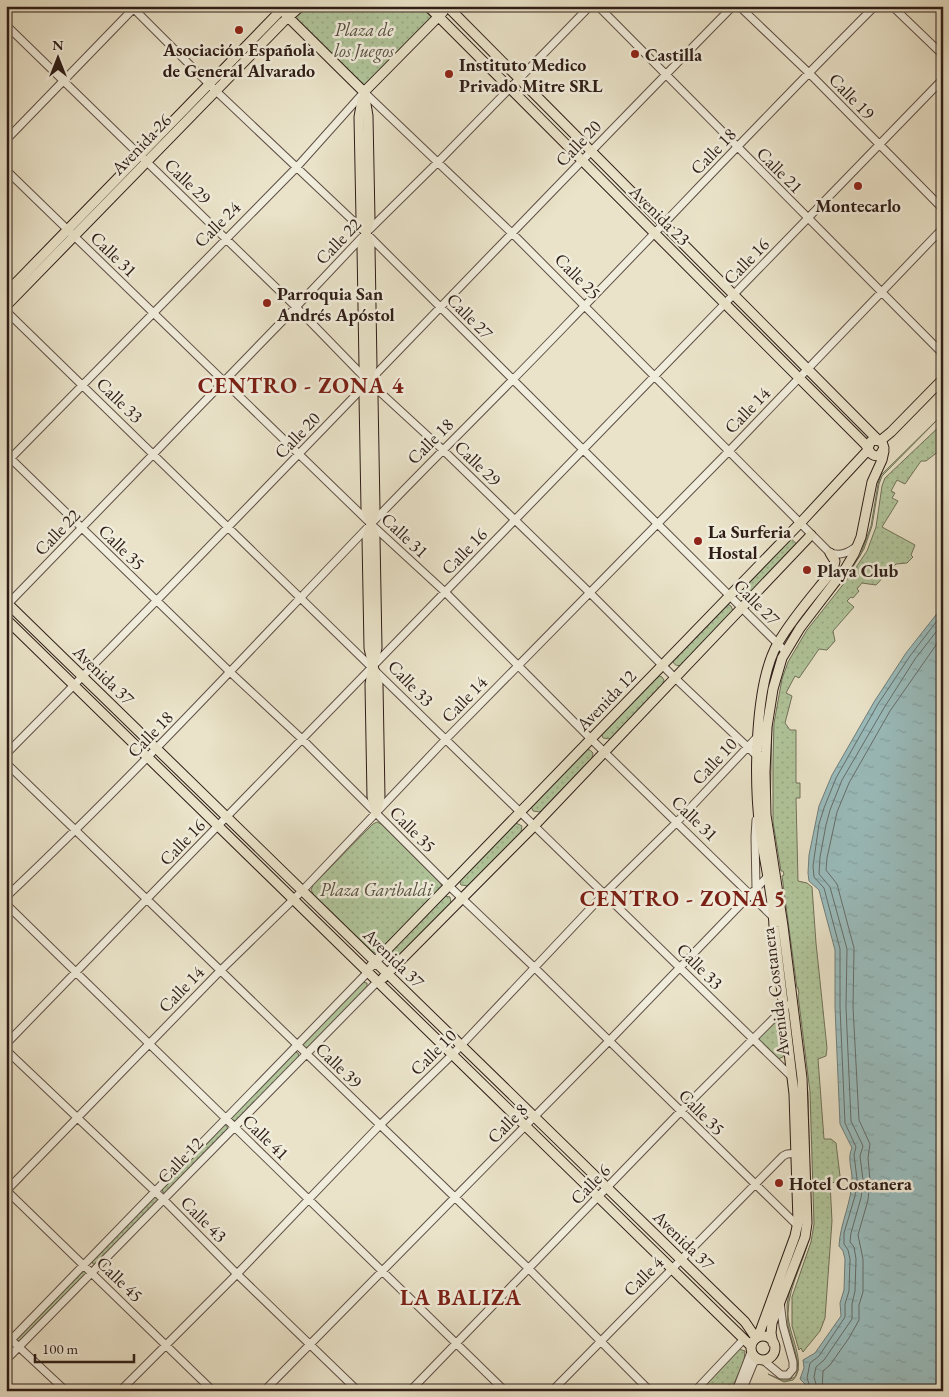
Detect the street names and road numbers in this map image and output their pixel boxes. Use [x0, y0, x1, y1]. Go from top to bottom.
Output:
street label: Calle 19 [824, 68, 880, 125]
street label: Avenida 26 [105, 108, 176, 180]
street label: Calle 20 [550, 114, 606, 171]
street label: Calle 18 [685, 123, 741, 179]
street label: Calle 21 [752, 142, 808, 198]
street label: Calle 29 [160, 153, 217, 209]
street label: Avenida 23 [624, 179, 695, 250]
street label: Calle 24 [189, 196, 245, 252]
street label: Calle 22 [310, 212, 366, 269]
street label: Calle 31 [86, 226, 142, 282]
street label: Calle 16 [718, 232, 774, 289]
street label: Calle 25 [550, 248, 606, 304]
street label: Calle 27 [442, 288, 498, 344]
street label: Calle 33 [92, 372, 148, 428]
street label: Calle 14 [719, 381, 775, 438]
street label: Calle 20 [269, 406, 325, 463]
street label: Calle 18 [402, 413, 458, 469]
street label: Calle 29 [450, 435, 507, 491]
street label: Calle 22 [29, 503, 85, 560]
street label: Calle 31 [376, 507, 434, 563]
street label: Calle 35 [94, 519, 150, 575]
street label: Calle 16 [436, 522, 492, 579]
street label: Calle 27 [729, 574, 785, 630]
street label: Avenida 37 [68, 639, 140, 710]
street label: Calle 33 [383, 655, 439, 711]
street label: Avenida 12 [570, 664, 641, 736]
street label: Calle 14 [436, 670, 492, 727]
street label: Calle 18 [122, 706, 178, 762]
street label: Calle 10 [686, 732, 742, 790]
street label: Calle 31 [667, 790, 723, 846]
street label: Calle 35 [385, 801, 441, 857]
street label: Calle 16 [154, 813, 210, 870]
street label: Avenida 37 [358, 922, 430, 993]
street label: Avenida Costanera [756, 926, 794, 1059]
street label: Calle 33 [672, 938, 728, 994]
street label: Calle 14 [153, 960, 209, 1017]
street label: Calle 10 [405, 1024, 461, 1080]
street label: Calle 39 [311, 1037, 368, 1093]
street label: Calle 35 [674, 1084, 730, 1140]
street label: Calle 8 [482, 1098, 532, 1148]
street label: Calle 41 [238, 1109, 294, 1165]
street label: Calle 12 [152, 1131, 208, 1188]
street label: Calle 6 [565, 1159, 615, 1209]
street label: Calle 43 [176, 1191, 232, 1247]
street label: Avenida 37 [648, 1204, 720, 1275]
street label: Calle 45 [92, 1251, 148, 1307]
street label: Calle 4 [618, 1251, 668, 1301]

